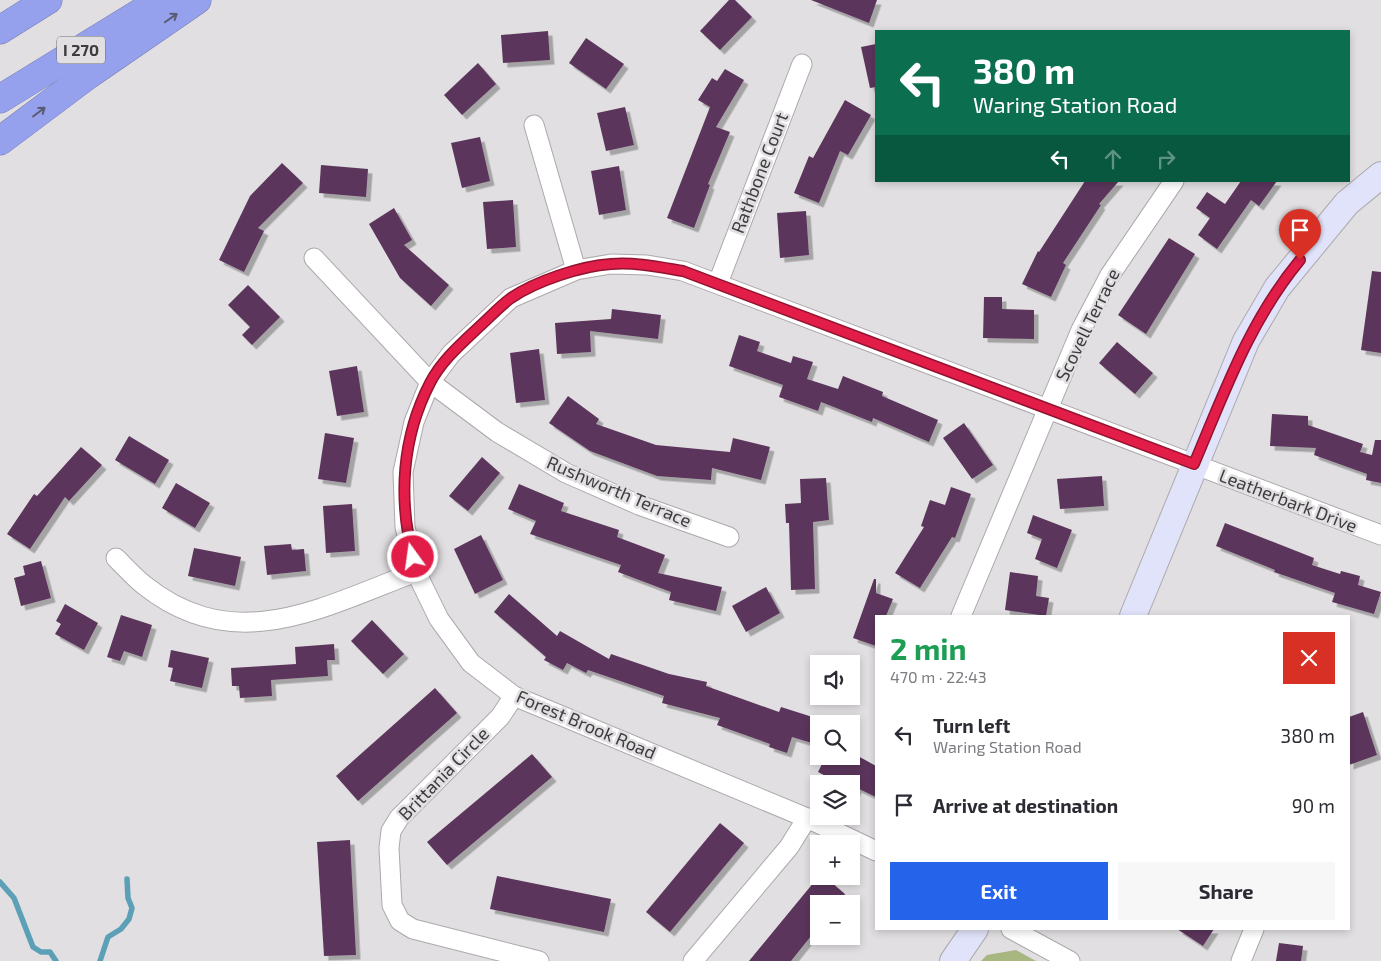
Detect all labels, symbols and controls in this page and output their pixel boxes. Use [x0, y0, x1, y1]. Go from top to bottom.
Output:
one-way arrow [164, 13, 178, 23]
road number: I 270 [57, 36, 105, 64]
text: 380 m [973, 49, 1075, 91]
icon: left [890, 50, 955, 115]
text: Waring Station Road [973, 91, 1177, 117]
one-way arrow [32, 107, 46, 117]
street label: Rathbone Court [726, 109, 792, 236]
icon: left [1046, 145, 1074, 173]
icon: ahead [1099, 145, 1127, 173]
icon: right [1152, 145, 1180, 173]
pin [1279, 209, 1321, 260]
icon: arrive [1286, 216, 1314, 244]
street label: Scovell Terrace [1050, 265, 1124, 384]
street label: Rushworth Terrace [544, 451, 695, 531]
street label: Leatherbark Drive [1216, 464, 1360, 537]
position arrow [386, 530, 438, 582]
text: 2 min [890, 630, 967, 666]
button: close [1283, 632, 1335, 684]
map controls [810, 655, 860, 945]
button: sound [810, 655, 860, 705]
text: 470 m · 22:43 [890, 667, 987, 686]
street label: Forest Brook Road [513, 685, 659, 763]
text: Turn left [933, 714, 1010, 737]
button: search [810, 715, 860, 765]
icon: left [890, 721, 918, 749]
street label: Brittania Circle [393, 722, 493, 824]
text: 380 m [1281, 724, 1335, 747]
text: Waring Station Road [933, 737, 1082, 756]
button: layers [810, 775, 860, 825]
icon: arrive [890, 791, 918, 819]
text: Arrive at destination [933, 794, 1118, 817]
text: 90 m [1292, 794, 1335, 817]
button: + [810, 835, 860, 885]
button: Exit [890, 862, 1108, 920]
button: Share [1118, 862, 1335, 920]
button: − [810, 895, 860, 945]

